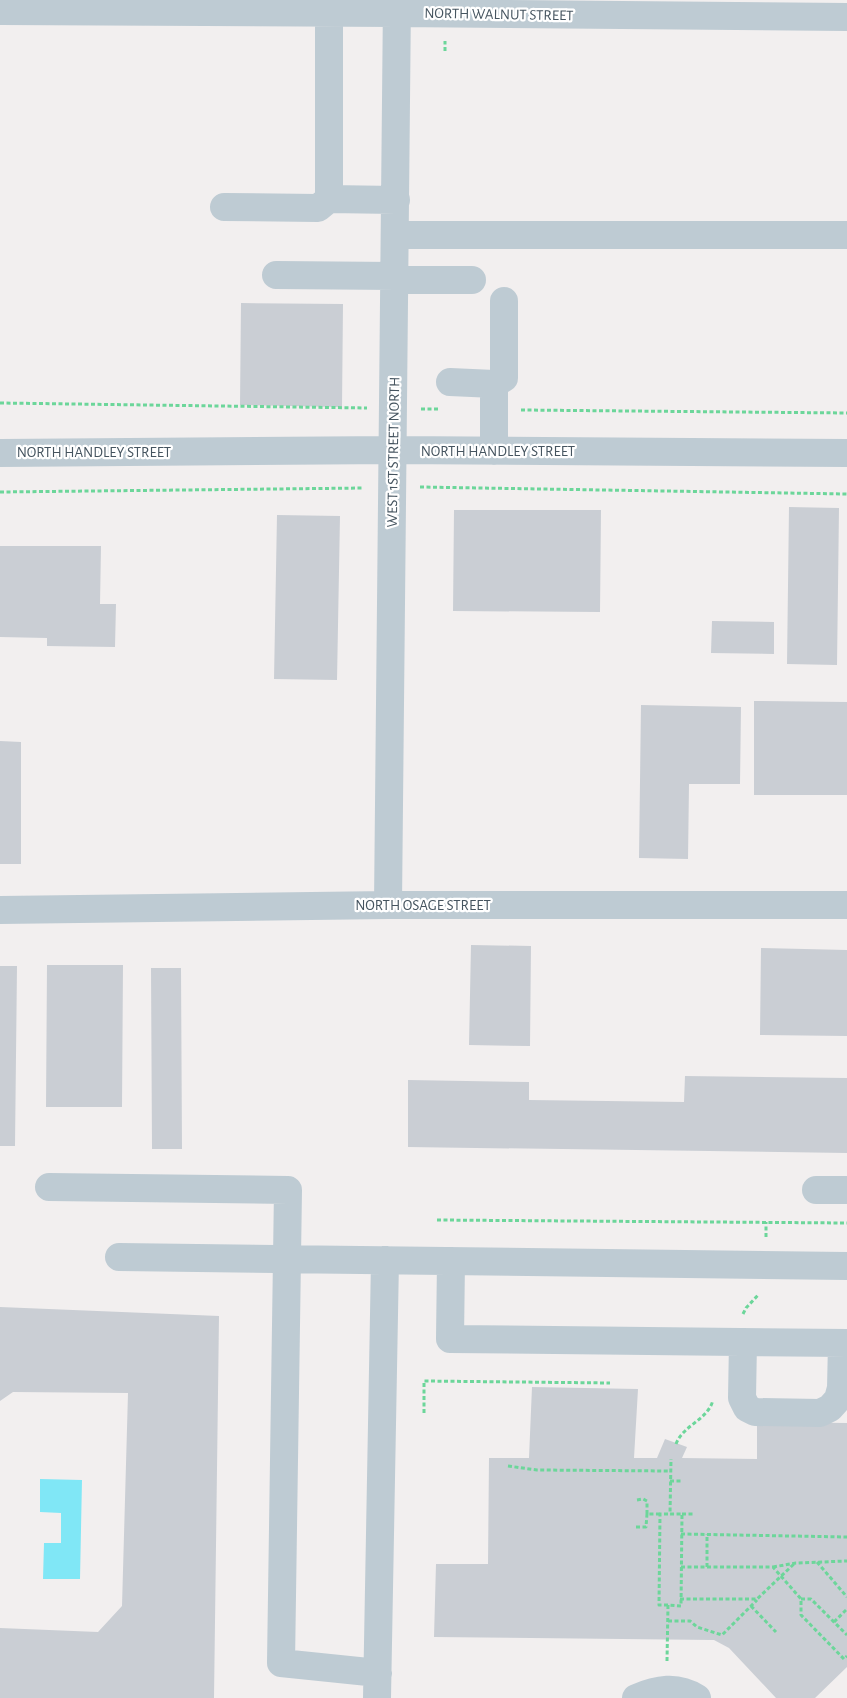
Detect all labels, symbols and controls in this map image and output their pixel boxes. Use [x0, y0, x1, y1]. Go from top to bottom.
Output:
street label: NORTH WALNUT STREET [424, 6, 574, 23]
street label: WEST 1ST STREET NORTH [385, 376, 402, 528]
street label: NORTH HANDLEY STREET [421, 444, 576, 459]
street label: NORTH HANDLEY STREET [17, 445, 172, 460]
street label: NORTH OSAGE STREET [355, 898, 491, 913]

